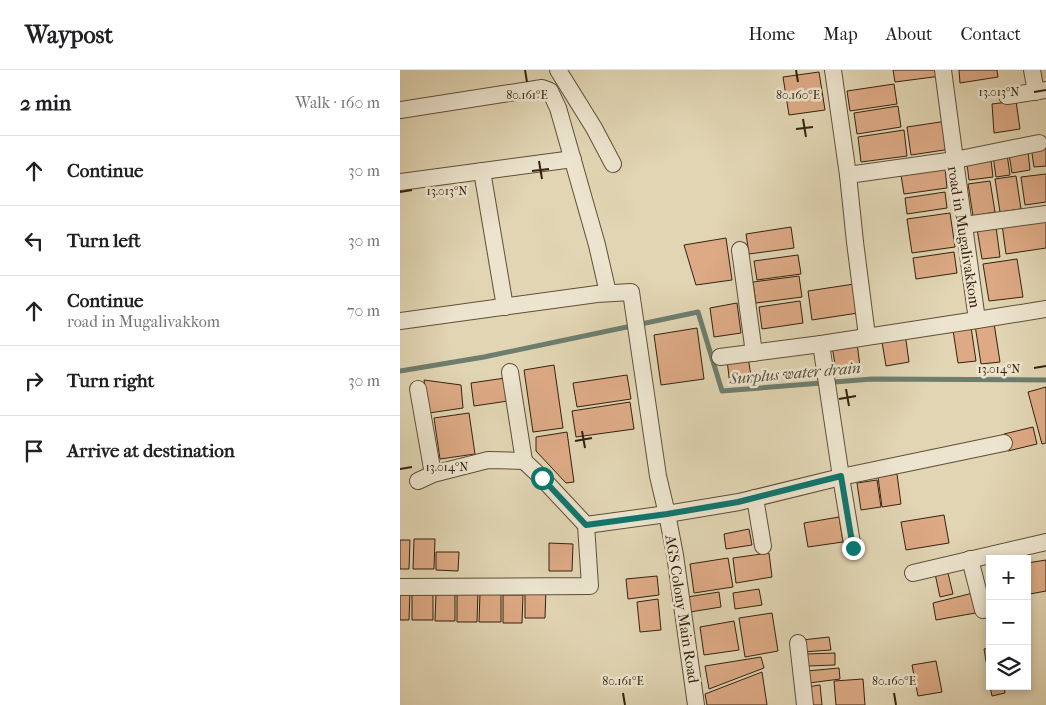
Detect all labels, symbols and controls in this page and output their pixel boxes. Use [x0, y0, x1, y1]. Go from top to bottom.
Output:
text: Waypost [25, 21, 113, 49]
text: Home [748, 24, 795, 45]
text: Map [823, 24, 858, 45]
text: About [886, 24, 932, 45]
text: Contact [960, 24, 1021, 45]
text: 13.013°N [979, 85, 1019, 99]
text: 80.161°E [506, 88, 548, 102]
text: 80.160°E [776, 88, 820, 102]
text: 2 min [20, 91, 71, 115]
text: Walk · 160 m [295, 93, 380, 112]
icon: ahead [20, 157, 48, 185]
text: Continue [67, 160, 143, 182]
text: 30 m [348, 161, 380, 180]
street label: road in Mugalivakkom [944, 165, 984, 310]
text: 13.013°N [427, 184, 467, 198]
icon: left [20, 227, 48, 255]
text: Turn left [67, 230, 141, 252]
text: 30 m [348, 231, 380, 250]
text: Continue [67, 290, 143, 312]
icon: ahead [20, 297, 48, 325]
text: 70 m [347, 301, 380, 320]
text: road in Mugalivakkom [67, 312, 220, 331]
water label: Surplus water drain [727, 358, 862, 388]
text: 13.014°N [978, 362, 1020, 376]
icon: right [20, 367, 48, 395]
text: Turn right [67, 370, 154, 392]
text: 30 m [348, 371, 380, 390]
icon: arrive [20, 437, 48, 465]
text: Arrive at destination [67, 440, 235, 462]
text: 13.014°N [426, 460, 468, 474]
route start [531, 467, 554, 490]
street label: AGS Colony Main Road [661, 533, 703, 685]
route end [842, 537, 865, 560]
map controls [986, 555, 1031, 690]
button: + [986, 555, 1031, 600]
button: − [986, 600, 1031, 645]
button: layers [986, 645, 1031, 690]
text: 80.161°E [602, 674, 644, 688]
text: 80.160°E [872, 674, 916, 688]

